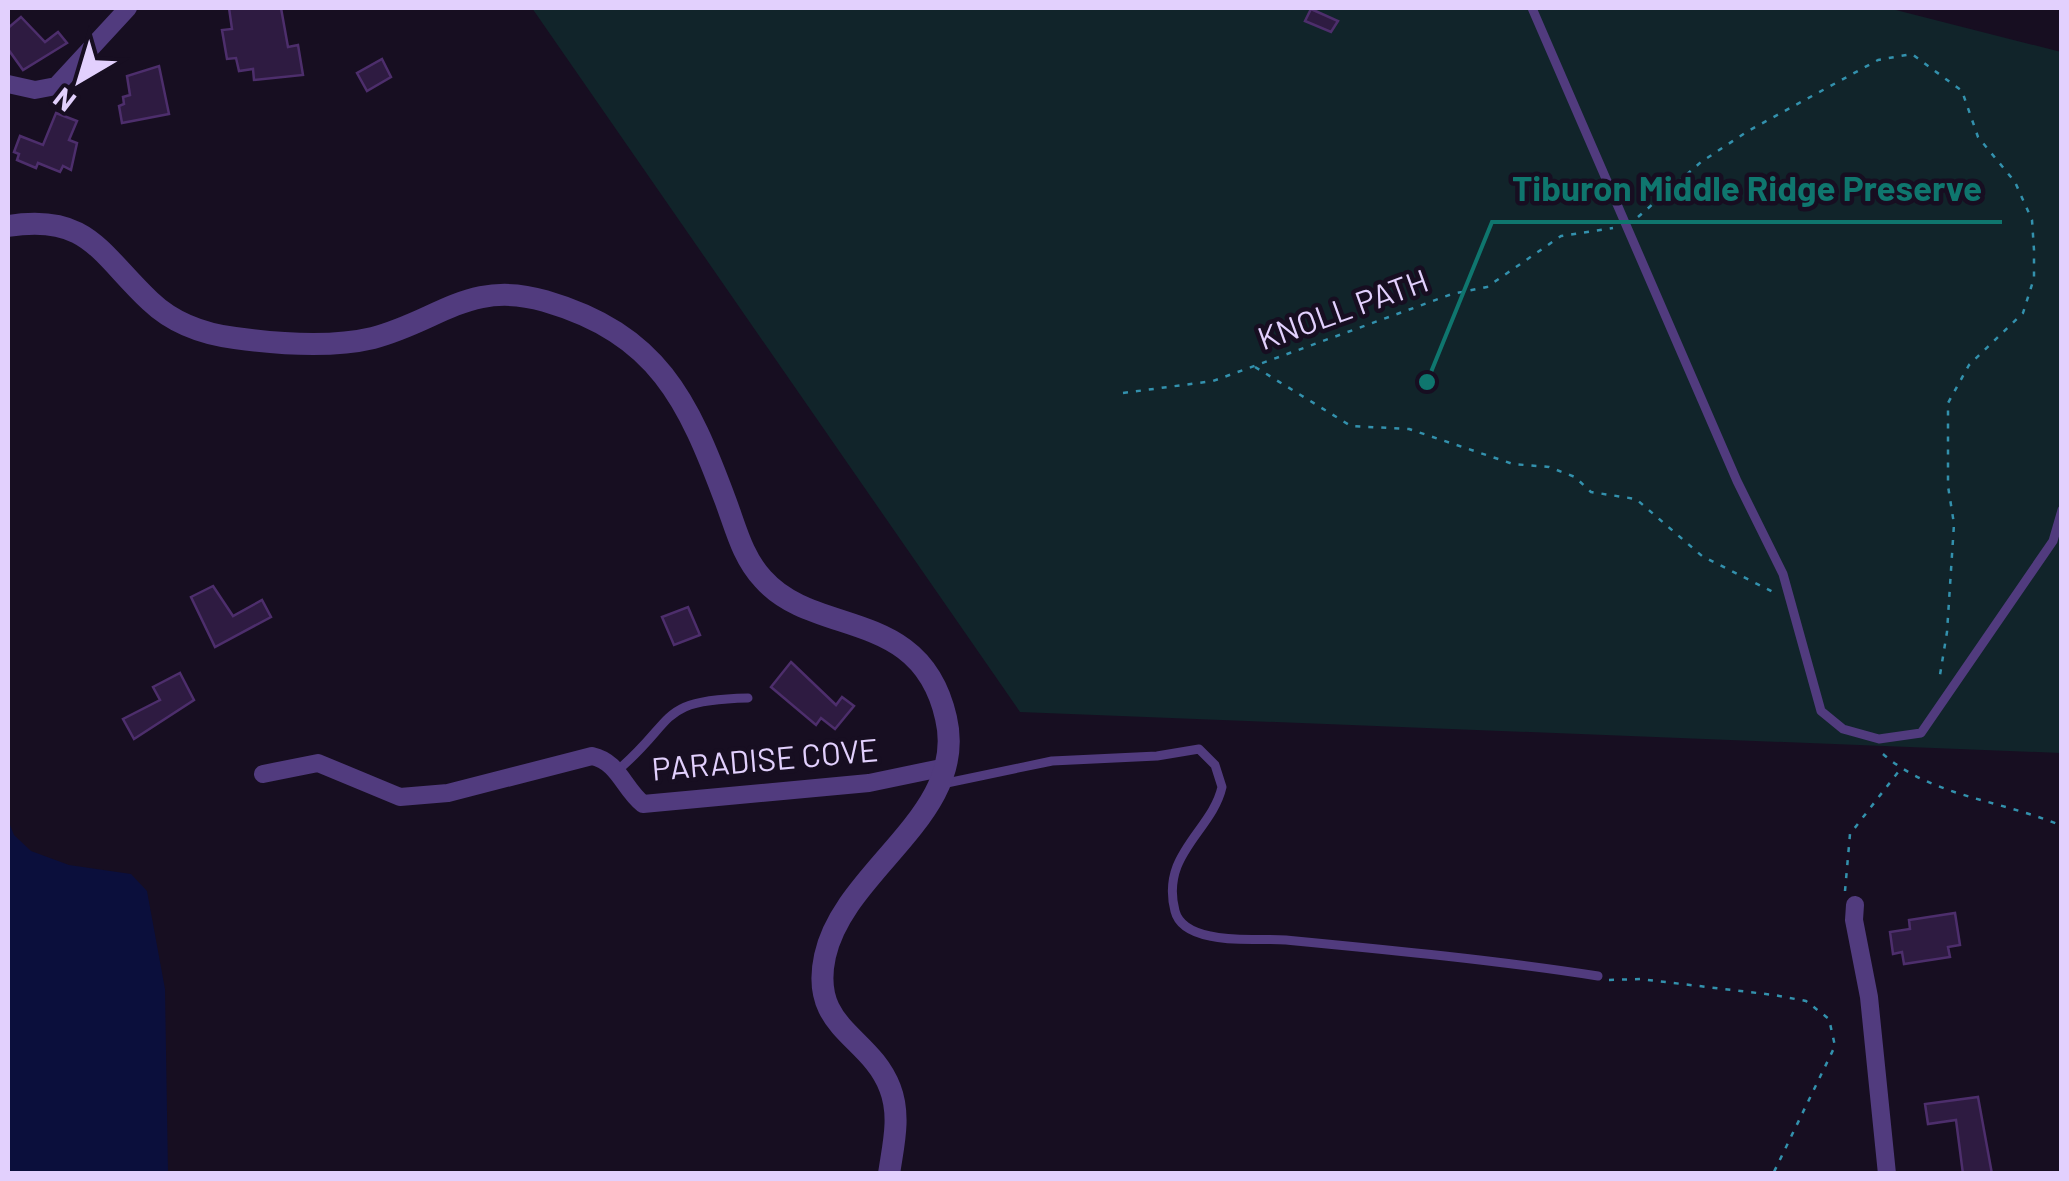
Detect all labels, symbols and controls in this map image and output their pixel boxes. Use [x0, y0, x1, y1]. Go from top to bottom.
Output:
north arrow [30, 30, 130, 130]
text: N [46, 81, 82, 120]
callout: Tiburon Middle Ridge Preserve [1492, 157, 2002, 222]
text: Tiburon Middle Ridge Preserve [1512, 166, 1982, 208]
street label: KNOLL PATH [1252, 260, 1433, 357]
street label: PARADISE COVE [650, 729, 880, 787]

